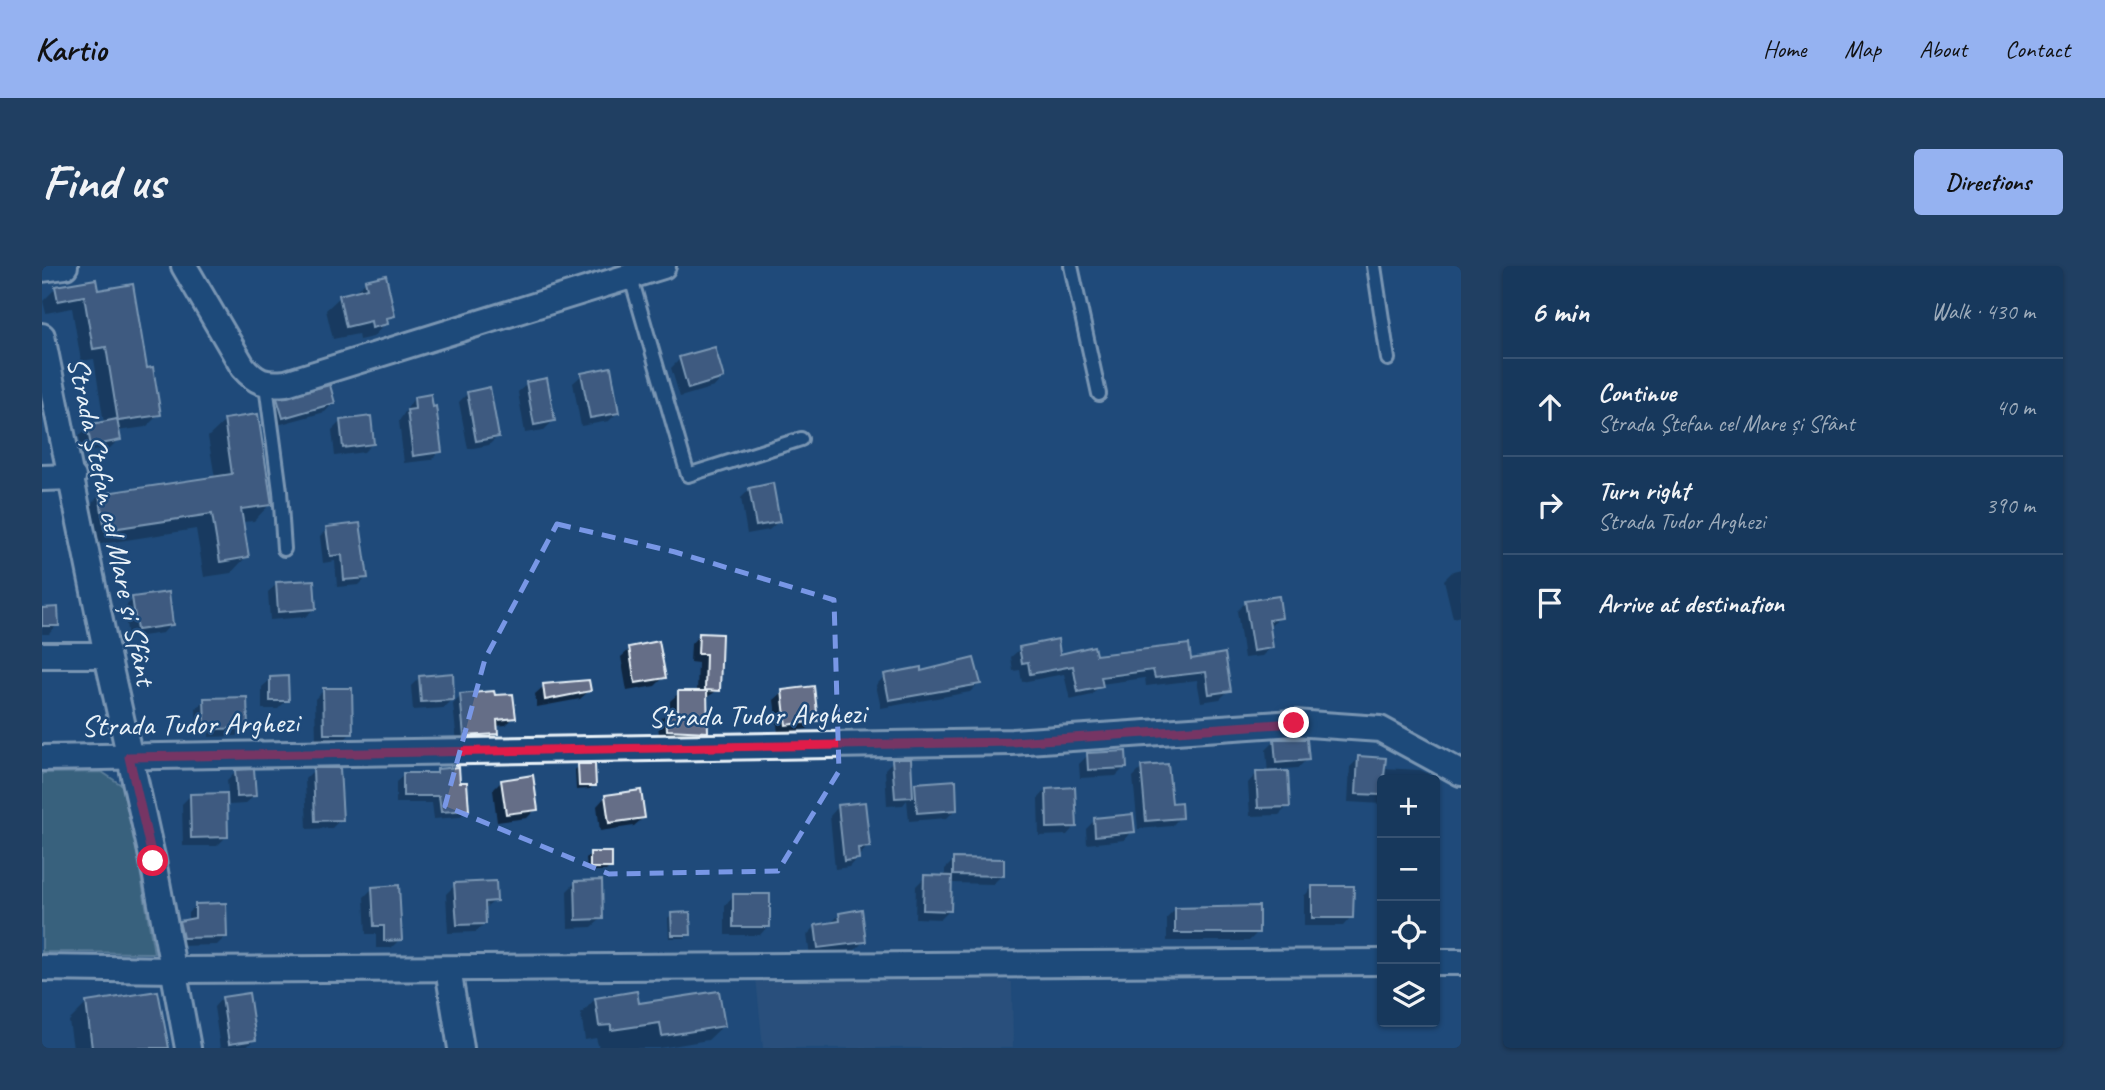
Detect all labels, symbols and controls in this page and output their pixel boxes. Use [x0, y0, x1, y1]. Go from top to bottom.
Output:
text: Kartio [35, 28, 106, 70]
text: Home [1763, 34, 1806, 64]
text: Map [1844, 34, 1881, 64]
text: About [1919, 34, 1967, 64]
text: Contact [2005, 34, 2070, 64]
button: Directions [1914, 149, 2063, 215]
text: Find us [42, 151, 164, 213]
text: 6 min [1531, 293, 1589, 331]
text: Walk · 430 m [1931, 297, 2035, 326]
street label: Strada Ștefan cel Mare și Sfânt [59, 353, 166, 692]
text: Continue [1598, 376, 1676, 409]
icon: ahead [1531, 388, 1569, 426]
text: 40 m [1996, 393, 2035, 422]
text: Strada Ștefan cel Mare și Sfânt [1598, 409, 1855, 438]
text: Turn right [1598, 474, 1689, 507]
icon: right [1531, 486, 1569, 524]
text: 390 m [1986, 491, 2035, 520]
text: Strada Tudor Arghezi [1598, 507, 1765, 536]
icon: arrive [1531, 584, 1569, 622]
text: Arrive at destination [1598, 587, 1784, 620]
street label: Strada Tudor Arghezi [648, 694, 870, 736]
street label: Strada Tudor Arghezi [81, 703, 303, 745]
route end [1278, 707, 1309, 738]
map controls [1377, 775, 1440, 1027]
button: + [1377, 775, 1440, 838]
button: − [1377, 838, 1440, 901]
route start [137, 845, 168, 876]
button: locate [1377, 901, 1440, 964]
button: layers [1377, 964, 1440, 1027]

